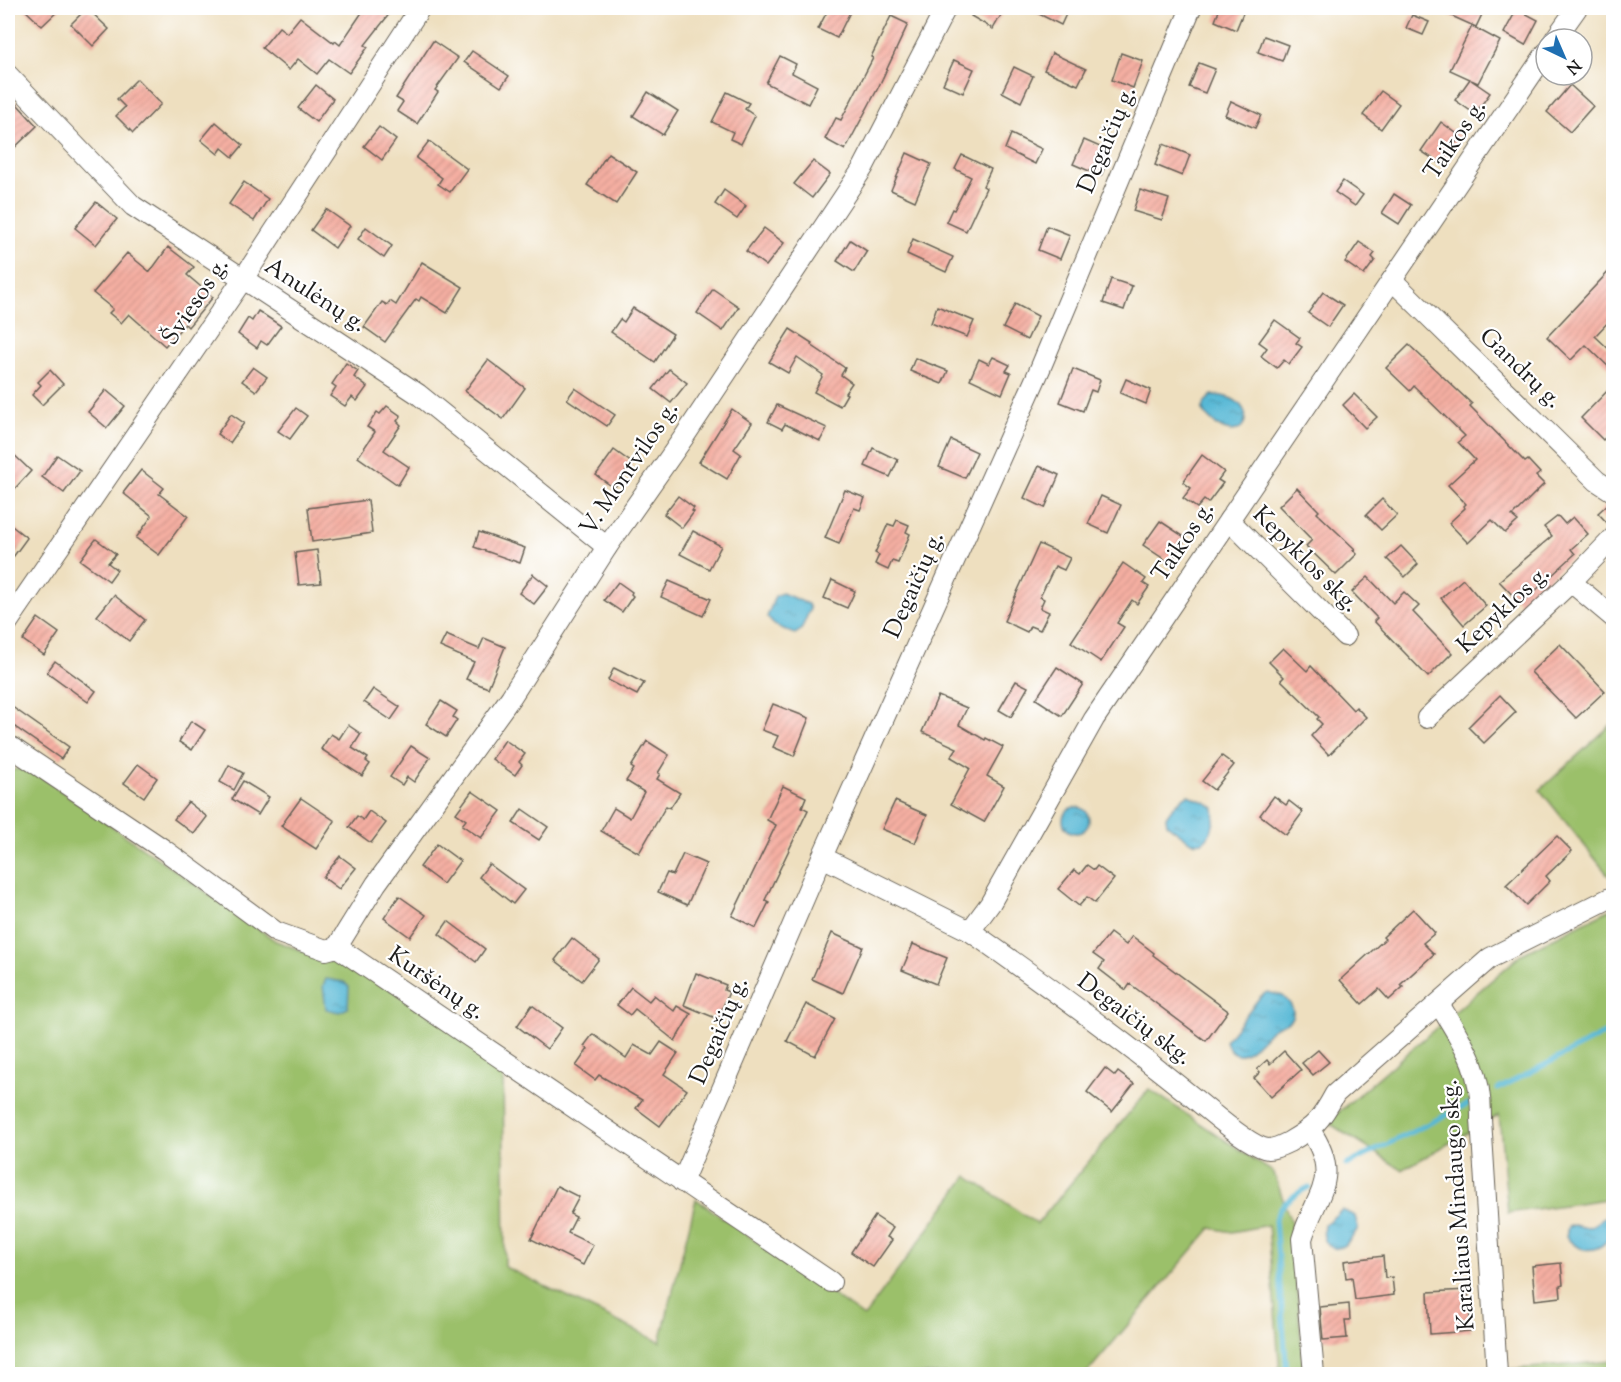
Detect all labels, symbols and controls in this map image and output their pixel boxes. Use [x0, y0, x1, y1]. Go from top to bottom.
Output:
north arrow [1534, 27, 1594, 87]
text: N [1560, 53, 1585, 79]
street label: Degaičių g. [1070, 81, 1146, 199]
street label: Taikos g. [1417, 93, 1495, 187]
street label: Anulėnų g. [257, 250, 373, 342]
street label: Šviesos g. [154, 251, 238, 353]
street label: Gandrų g. [1471, 321, 1569, 417]
street label: V. Montvilos g. [572, 395, 688, 543]
street label: Taikos g. [1145, 495, 1223, 589]
street label: Kepyklos skg. [1244, 499, 1366, 621]
street label: Degaičių g. [876, 526, 954, 644]
street label: Kepyklos g. [1450, 558, 1558, 662]
street label: Kuršėnų g. [381, 939, 491, 1029]
street label: Degaičių skg. [1069, 966, 1199, 1074]
street label: Degaičių g. [682, 972, 758, 1090]
street label: Karaliaus Mindaugo skg. [1433, 1078, 1485, 1332]

